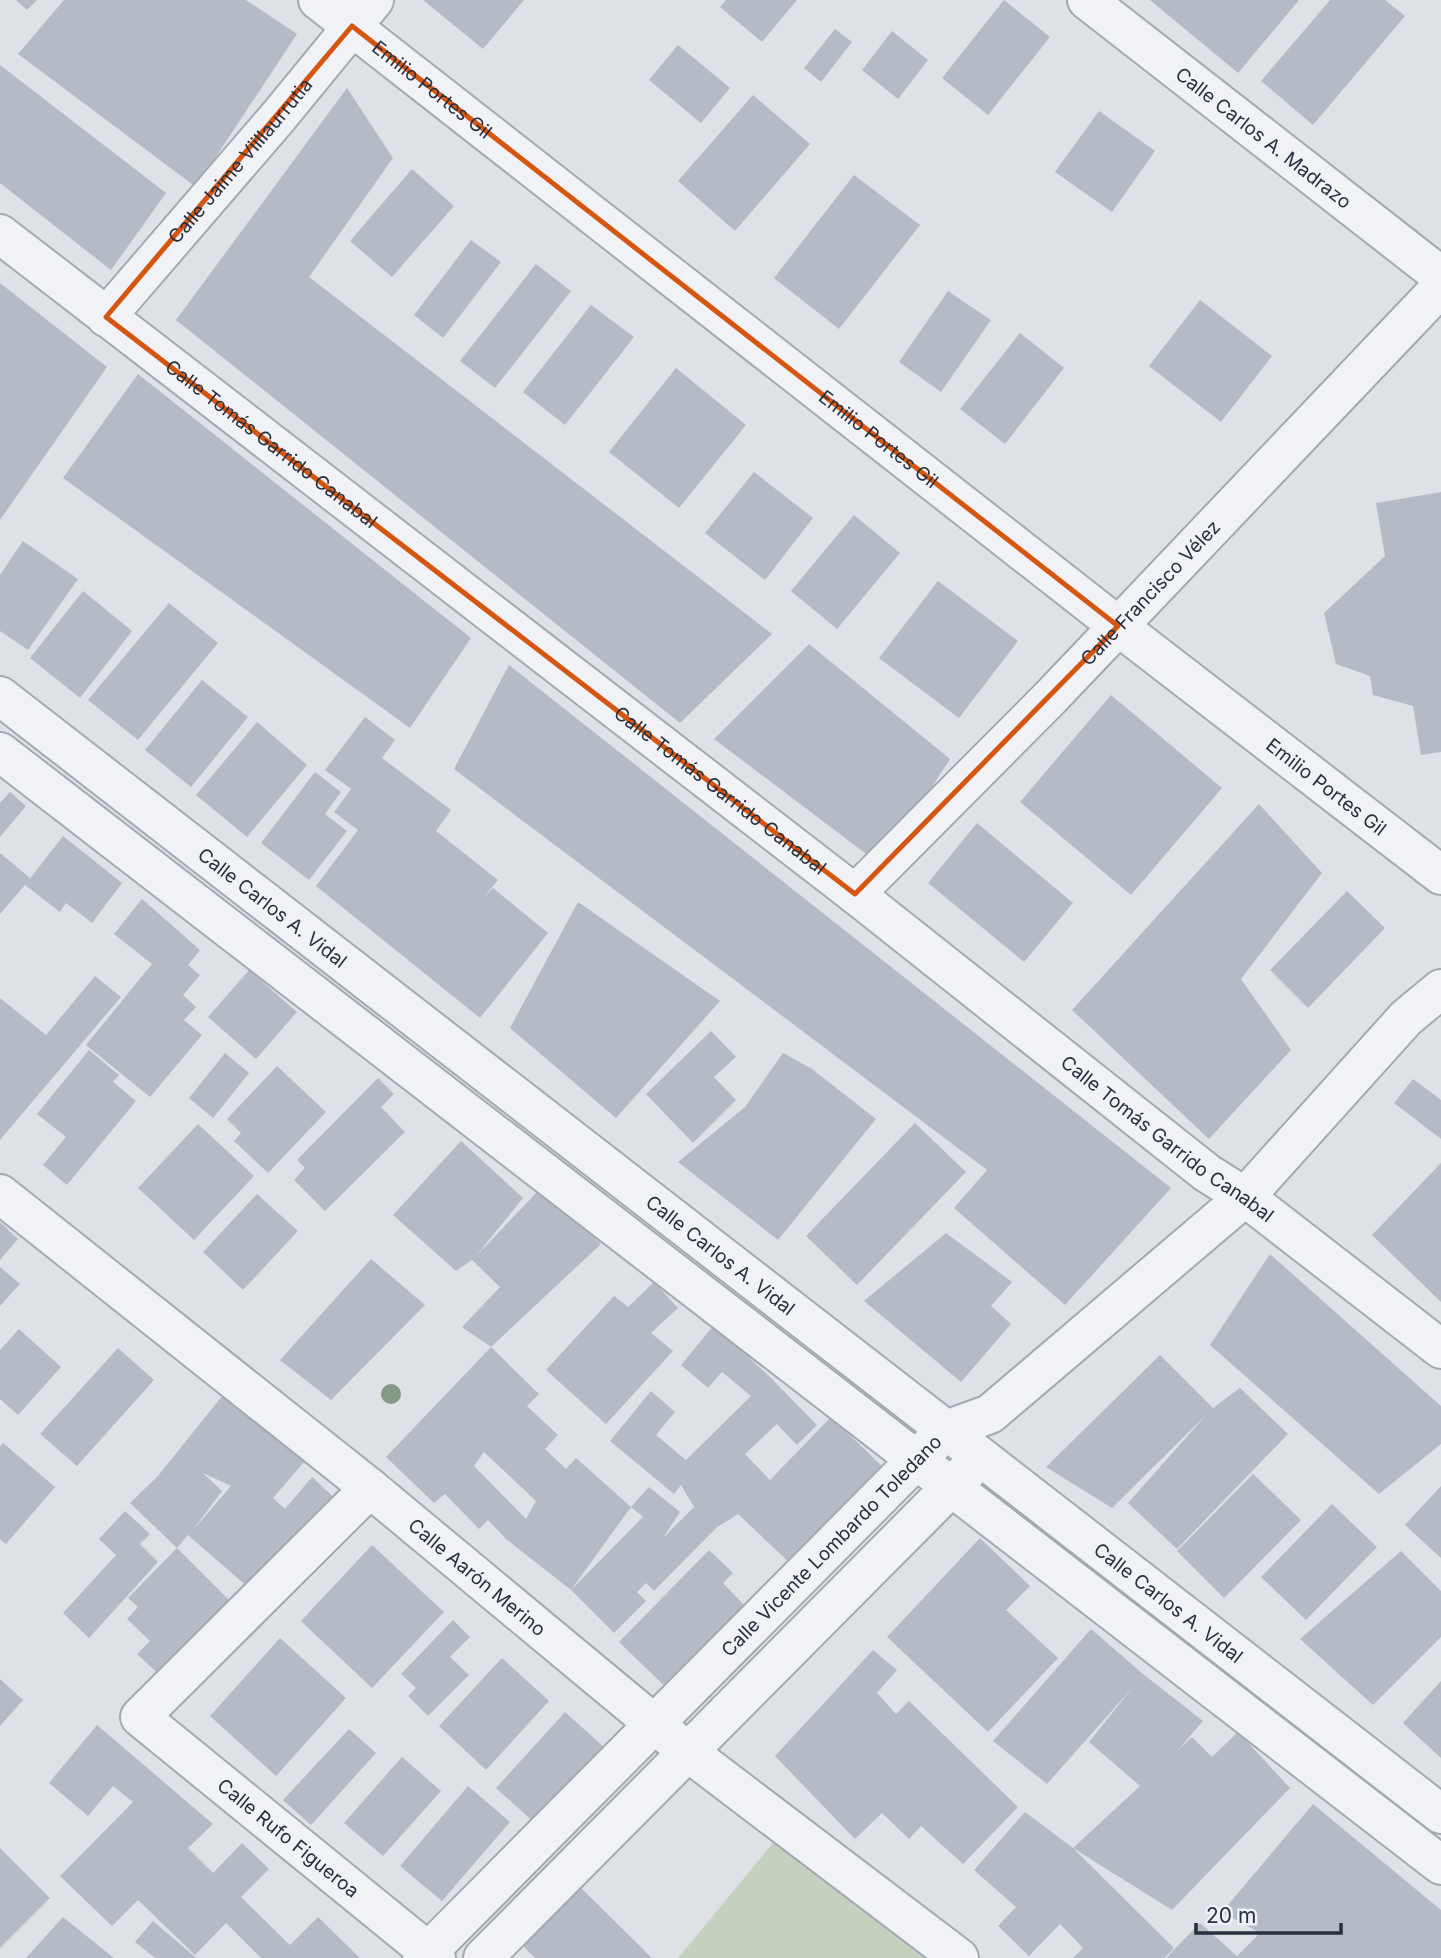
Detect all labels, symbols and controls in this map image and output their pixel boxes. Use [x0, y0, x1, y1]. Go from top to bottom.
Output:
street label: Emilio Portes Gil [368, 35, 497, 143]
street label: Calle Carlos A. Madrazo [1171, 62, 1356, 213]
street label: Calle Jaime Viillaurrutia [163, 73, 317, 248]
street label: Calle Tomás Garrido Canabal [161, 355, 382, 533]
street label: Emilio Portes Gil [814, 385, 943, 493]
street label: Calle Francisco Vélez [1076, 515, 1225, 670]
street label: Calle Tomás Garrido Canabal [610, 701, 831, 879]
street label: Emilio Portes Gil [1262, 733, 1391, 840]
street label: Calle Carlos A. Vidal [194, 843, 352, 972]
street label: Calle Tomás Garrido Canabal [1056, 1050, 1279, 1227]
street label: Calle Carlos A. Vidal [642, 1190, 800, 1320]
street label: Calle Vicente Lombardo Toledano [716, 1430, 946, 1661]
street label: Calle Aarón Merino [404, 1513, 551, 1641]
street label: Calle Carlos A. Vidal [1090, 1538, 1248, 1668]
street label: Calle Rufo Figueroa [213, 1773, 364, 1902]
scale bar [1196, 1892, 1341, 1936]
text: 20 m [1206, 1903, 1256, 1928]

